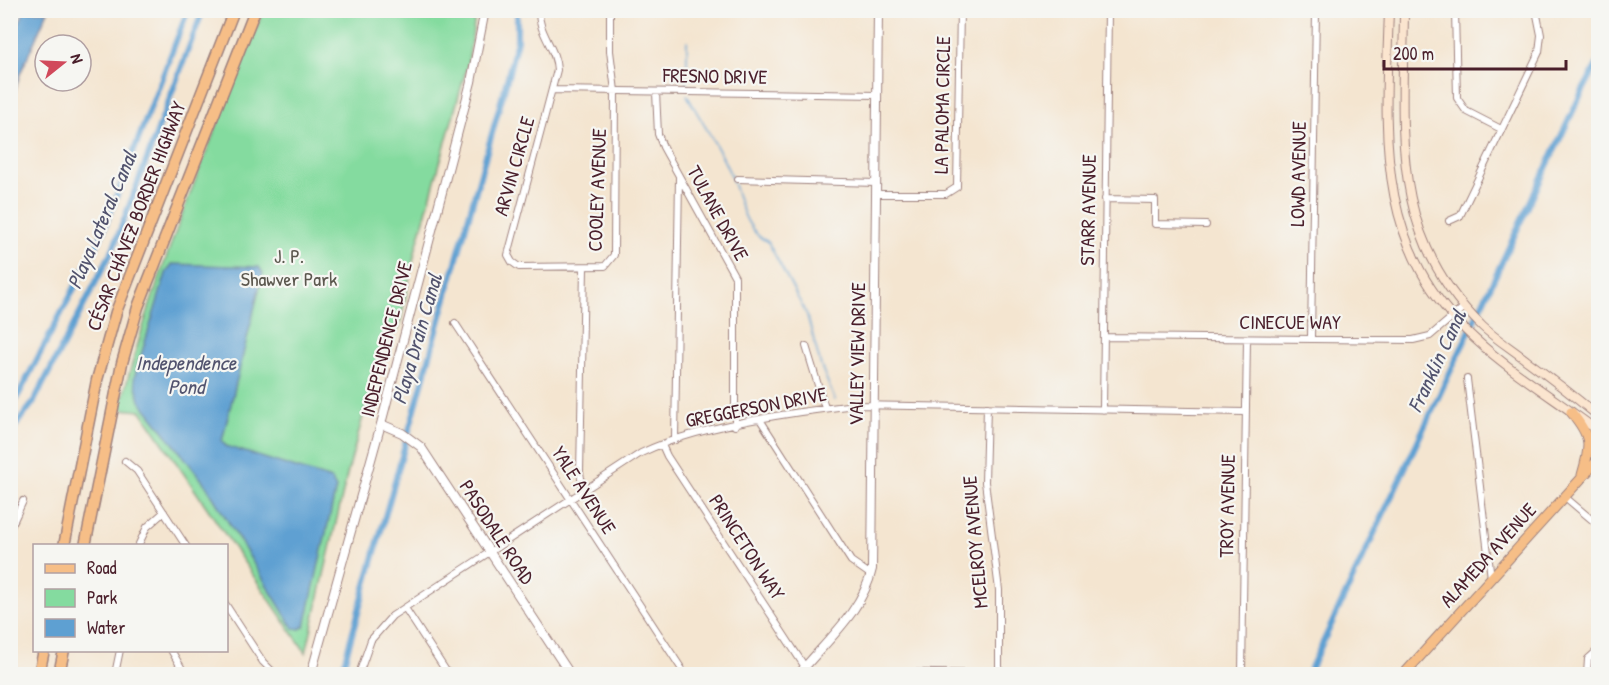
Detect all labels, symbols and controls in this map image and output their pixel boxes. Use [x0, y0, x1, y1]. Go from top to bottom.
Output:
north arrow [33, 33, 93, 93]
scale bar [1384, 33, 1566, 71]
street label: LA PALOMA CIRCLE [927, 36, 956, 174]
text: 200 m [1393, 41, 1434, 66]
text: N [65, 51, 89, 66]
street label: FRESNO DRIVE [662, 61, 768, 90]
street label: CÉSAR CHÁVEZ BORDER HIGHWAY [79, 97, 192, 334]
street label: ARVIN CIRCLE [486, 113, 541, 219]
street label: LOWD AVENUE [1283, 121, 1312, 227]
street label: COOLEY AVENUE [581, 128, 612, 252]
water label: Playa Lateral Canal [59, 145, 144, 293]
street label: STARR AVENUE [1073, 154, 1102, 266]
street label: TULANE DRIVE [681, 160, 756, 265]
park label: J. P. Shawver Park [241, 242, 337, 292]
street label: INDEPENDENCE DRIVE [353, 258, 418, 420]
water label: Playa Drain Canal [384, 269, 449, 407]
street label: VALLEY VIEW DRIVE [842, 282, 871, 426]
water label: Franklin Canal [1400, 304, 1474, 417]
street label: CINECUE WAY [1239, 308, 1341, 335]
water label: Independence Pond [136, 348, 238, 401]
street label: GREGGERSON DRIVE [683, 380, 829, 433]
street label: YALE AVENUE [546, 441, 623, 539]
street label: TROY AVENUE [1212, 454, 1241, 558]
street label: PASODALE ROAD [454, 474, 541, 590]
street label: MCELROY AVENUE [955, 474, 994, 610]
street label: PRINCETON WAY [703, 489, 792, 605]
street label: ALAMEDA AVENUE [1433, 497, 1542, 613]
legend [33, 544, 228, 652]
text: Road [87, 555, 117, 580]
text: Park [87, 585, 118, 610]
text: Water [87, 615, 125, 640]

